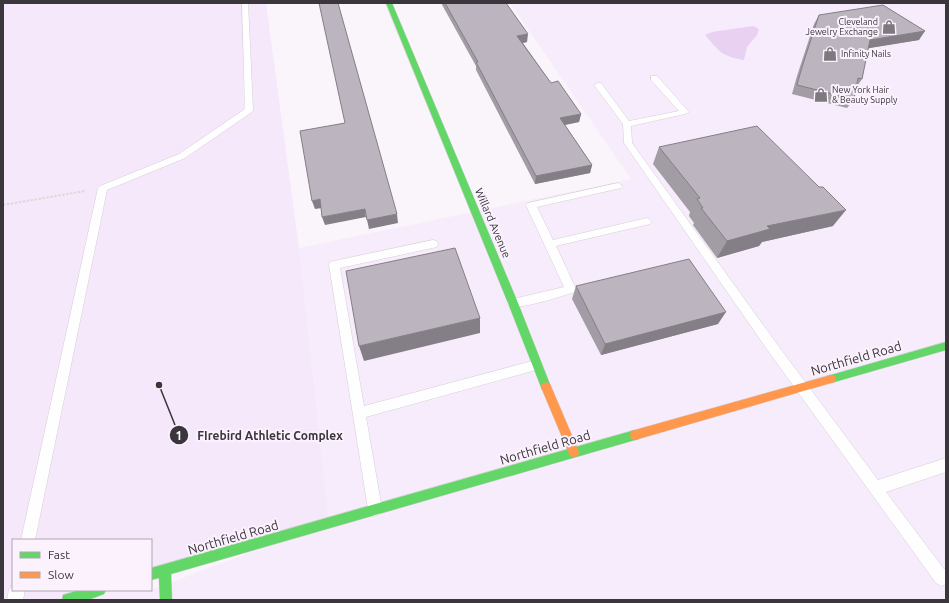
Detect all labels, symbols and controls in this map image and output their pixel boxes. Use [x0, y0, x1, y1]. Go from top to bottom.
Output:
place label: Cleveland Jewelry Exchange [805, 17, 878, 37]
shop icon: Cleveland Jewelry Exchange [881, 19, 897, 35]
shop icon: Infinity Nails [822, 46, 838, 62]
place label: Infinity Nails [841, 49, 891, 59]
place label: New York Hair & Beauty Supply [832, 85, 898, 105]
shop icon: New York Hair & Beauty Supply [813, 87, 829, 103]
street label: Willard Avenue [473, 186, 513, 260]
street label: Northfield Road [809, 338, 903, 378]
callout: FIrebird Athletic Complex [169, 423, 350, 447]
street label: Northfield Road [498, 427, 592, 467]
text: 1 [176, 429, 182, 442]
text: FIrebird Athletic Complex [197, 429, 343, 442]
street label: Northfield Road [186, 517, 280, 557]
legend [12, 539, 152, 591]
text: Fast [48, 548, 70, 561]
text: Slow [48, 568, 74, 581]

